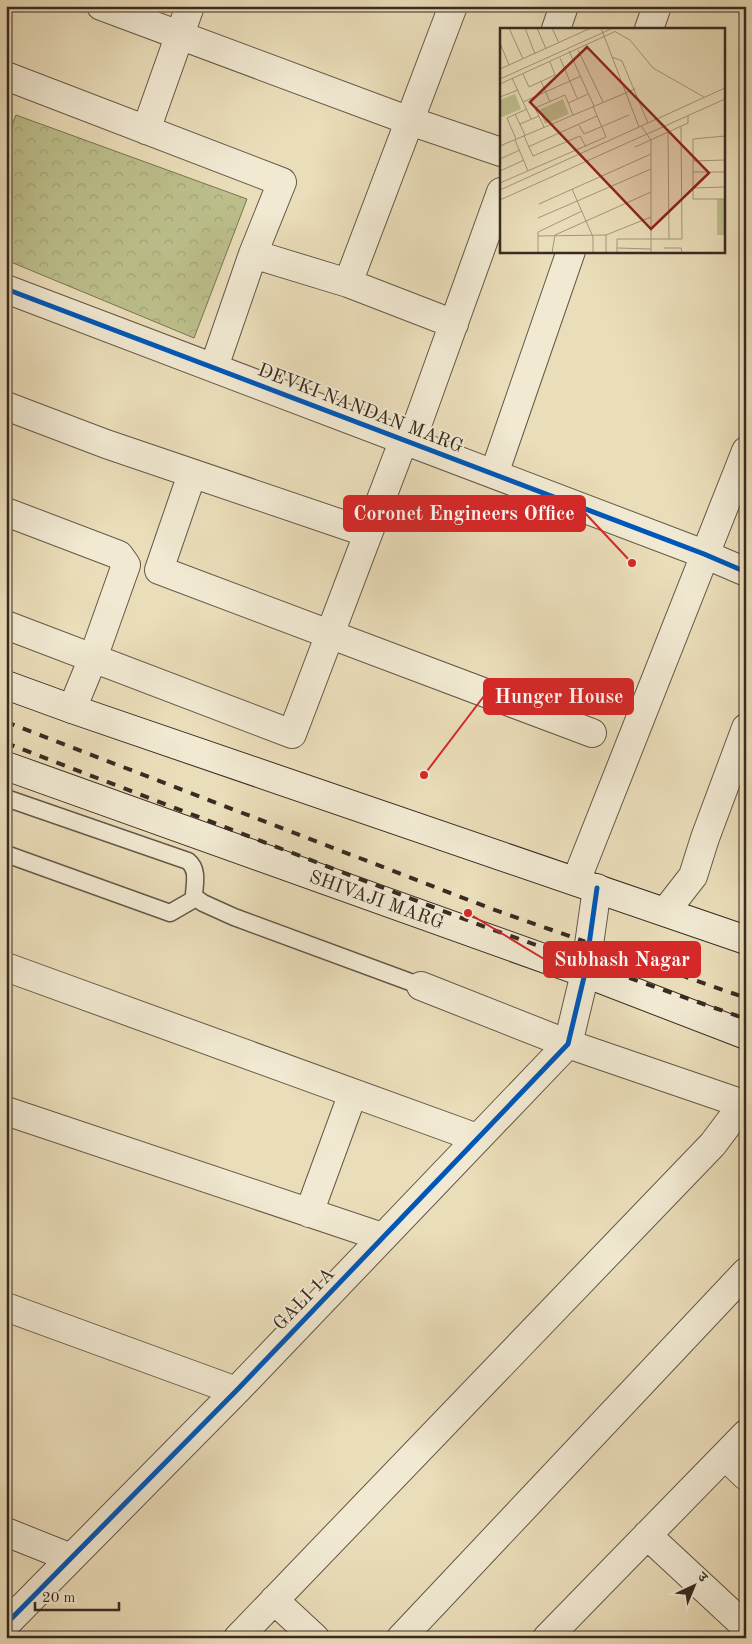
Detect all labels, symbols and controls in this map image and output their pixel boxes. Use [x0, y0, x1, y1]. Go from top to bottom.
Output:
inset map [500, 28, 724, 252]
street label: DEVKI NANDAN MARG [255, 361, 466, 458]
callout: Coronet Engineers Office [344, 496, 585, 531]
text: Coronet Engineers Office [353, 505, 575, 525]
callout: Hunger House [484, 679, 633, 714]
text: Hunger House [495, 688, 624, 708]
street label: SHIVAJI MARG [306, 868, 446, 934]
callout: Subhash Nagar [544, 942, 700, 977]
text: Subhash Nagar [554, 951, 690, 971]
street label: GALI 1A [271, 1265, 339, 1335]
north arrow [670, 1562, 720, 1612]
text: उ [694, 1569, 710, 1585]
scale bar [35, 1579, 119, 1611]
text: 20 m [42, 1591, 76, 1606]

